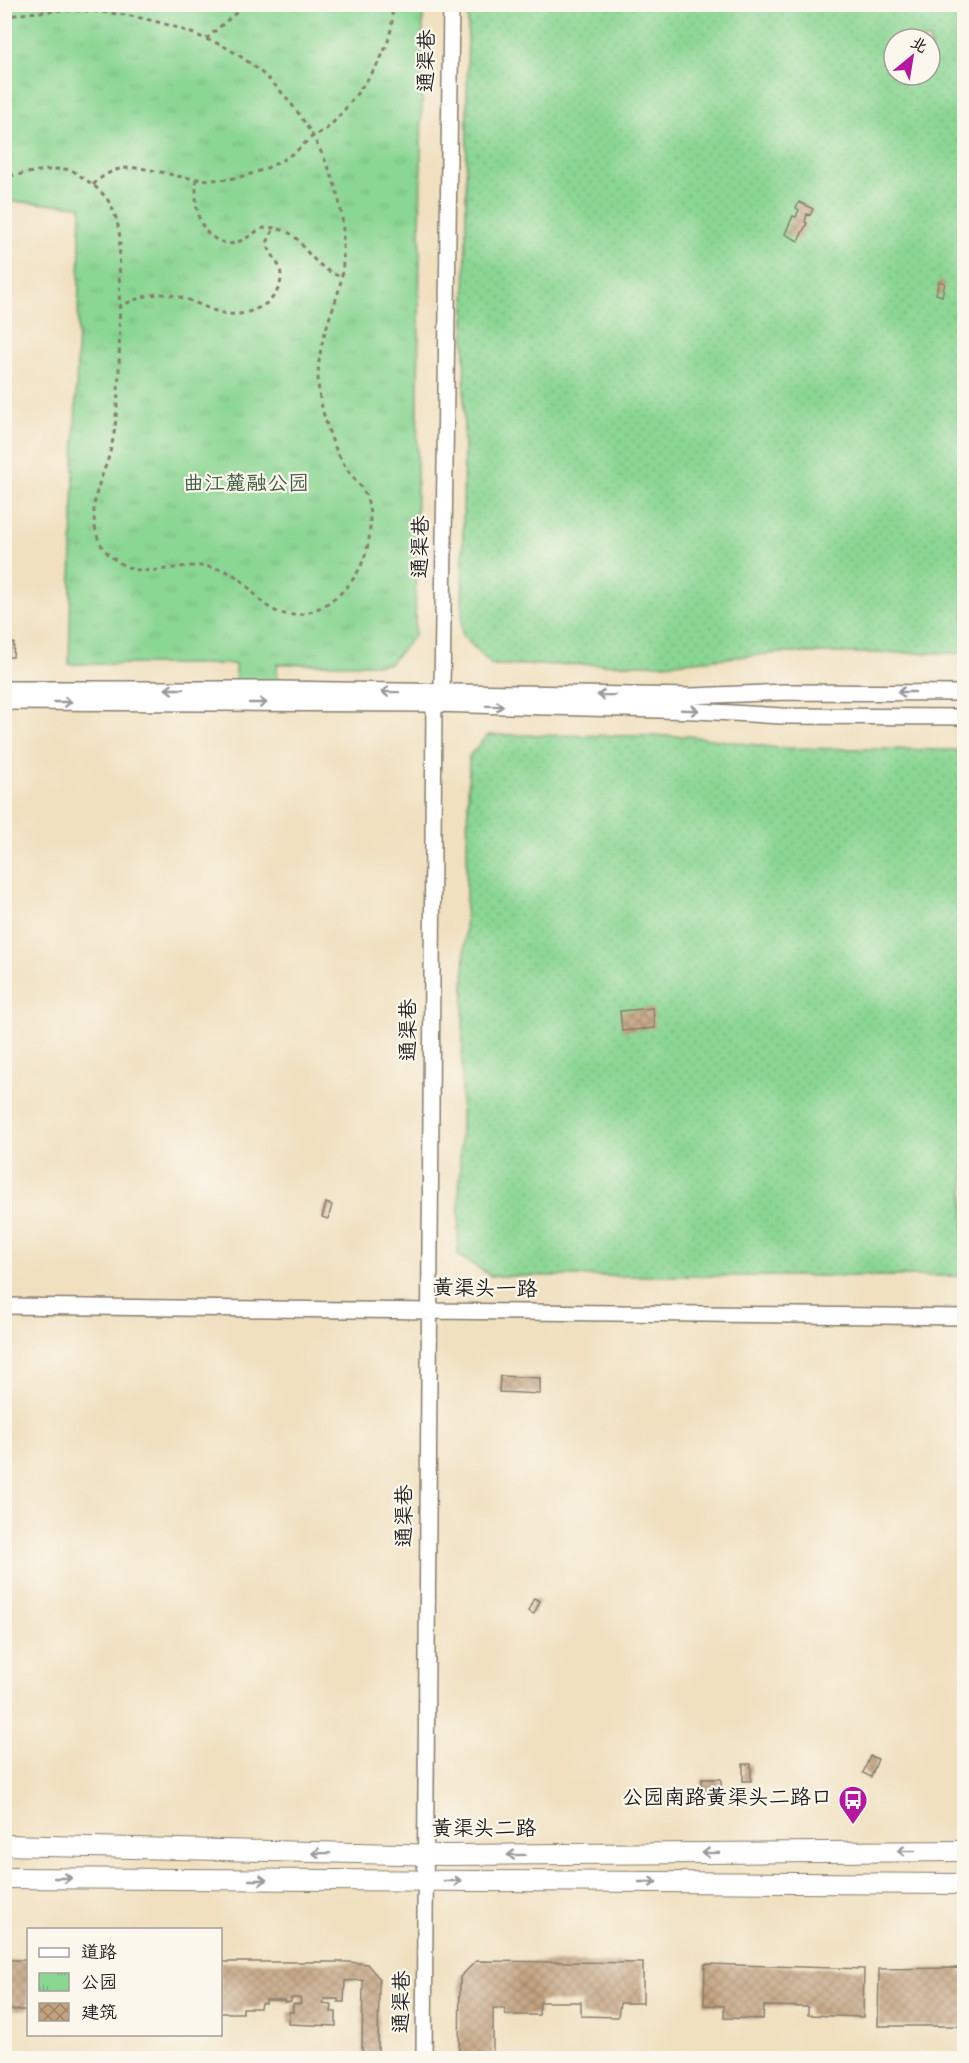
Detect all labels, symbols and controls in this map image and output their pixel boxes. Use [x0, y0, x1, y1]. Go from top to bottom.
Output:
north arrow [882, 27, 942, 87]
street label: 通渠巷 [413, 29, 445, 93]
text: 北 [906, 32, 931, 60]
park label: 曲江麓融公园 [183, 471, 309, 501]
street label: 通渠巷 [407, 515, 439, 579]
one-way arrow [165, 683, 185, 695]
one-way arrow [381, 686, 401, 698]
one-way arrow [897, 686, 917, 698]
one-way arrow [597, 689, 617, 701]
one-way arrow [52, 696, 72, 708]
one-way arrow [247, 697, 267, 709]
one-way arrow [484, 700, 504, 712]
one-way arrow [679, 705, 699, 716]
street label: 通渠巷 [396, 999, 426, 1062]
street label: 黄渠头一路 [432, 1275, 538, 1307]
street label: 通渠巷 [392, 1485, 422, 1548]
bus stop icon: 公园南路黄渠头二路口 [837, 1784, 869, 1826]
place label: 公园南路黄渠头二路口 [622, 1785, 832, 1815]
street label: 黄渠头二路 [432, 1816, 537, 1846]
one-way arrow [897, 1845, 917, 1857]
one-way arrow [312, 1847, 332, 1858]
one-way arrow [702, 1847, 722, 1859]
one-way arrow [507, 1849, 527, 1861]
one-way arrow [52, 1872, 72, 1884]
one-way arrow [247, 1874, 267, 1885]
one-way arrow [442, 1875, 462, 1887]
one-way arrow [637, 1876, 657, 1888]
legend [27, 1928, 222, 2036]
text: 道路 [81, 1942, 117, 1967]
street label: 通渠巷 [388, 1970, 420, 2034]
text: 公园 [81, 1972, 117, 1997]
text: 建筑 [81, 2002, 117, 2027]

